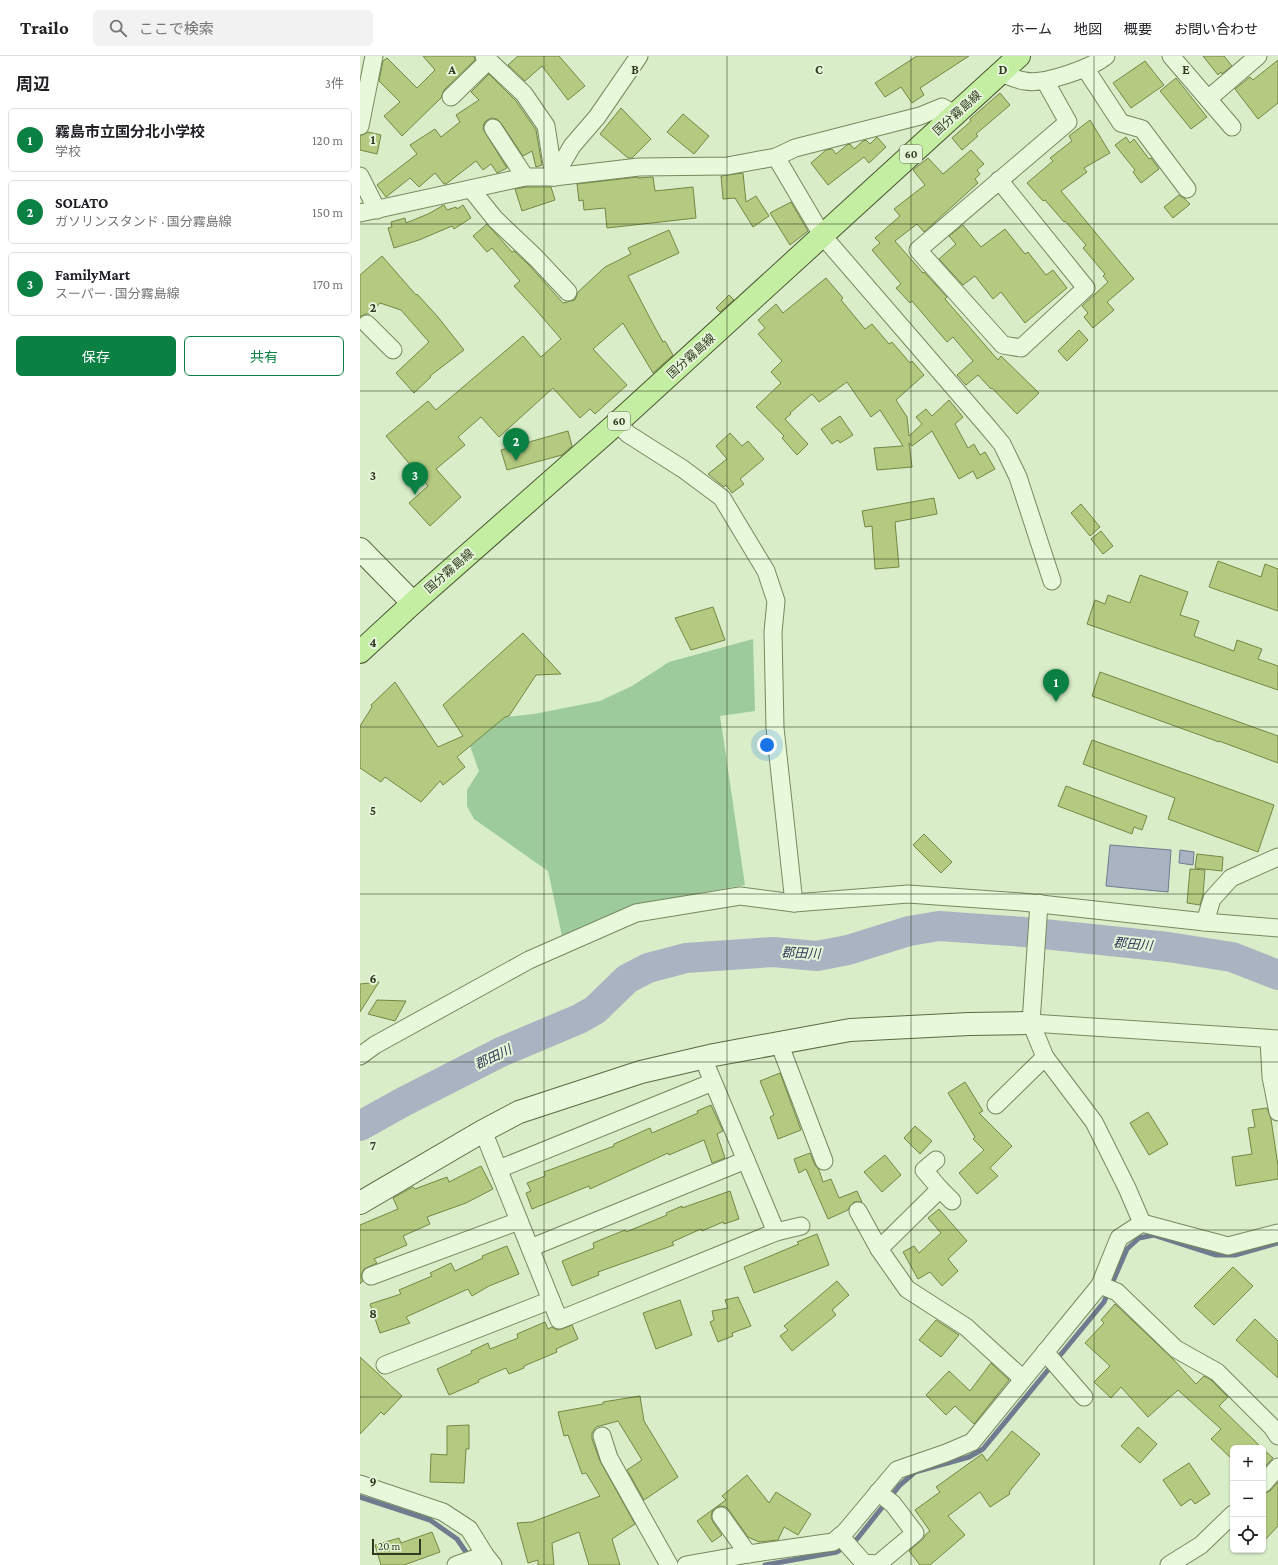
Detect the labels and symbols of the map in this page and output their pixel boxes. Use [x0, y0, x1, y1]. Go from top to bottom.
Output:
text: A [447, 62, 456, 77]
text: B [631, 62, 639, 77]
text: C [815, 62, 823, 77]
text: D [999, 62, 1008, 77]
text: E [1182, 62, 1190, 77]
street label: 国分霧島線 [930, 88, 984, 138]
text: 1 [371, 132, 376, 147]
road number: 60 [900, 145, 922, 163]
text: 2 [370, 300, 377, 315]
street label: 国分霧島線 [664, 331, 718, 381]
road number: 60 [608, 412, 630, 430]
pin: 2 [503, 428, 529, 461]
pin: 3 [402, 462, 428, 495]
text: 3 [370, 468, 376, 483]
street label: 国分霧島線 [422, 546, 476, 596]
text: 4 [369, 635, 377, 650]
pin: 1 [1043, 669, 1069, 702]
your location [757, 735, 777, 755]
text: 5 [370, 803, 376, 818]
water label: 郡田川 [1113, 935, 1155, 953]
water label: 郡田川 [781, 945, 823, 961]
text: 6 [369, 971, 377, 986]
water label: 郡田川 [472, 1041, 516, 1072]
text: 7 [370, 1138, 376, 1153]
text: 8 [369, 1306, 377, 1321]
text: 9 [369, 1474, 377, 1489]
scale bar [372, 1537, 421, 1556]

